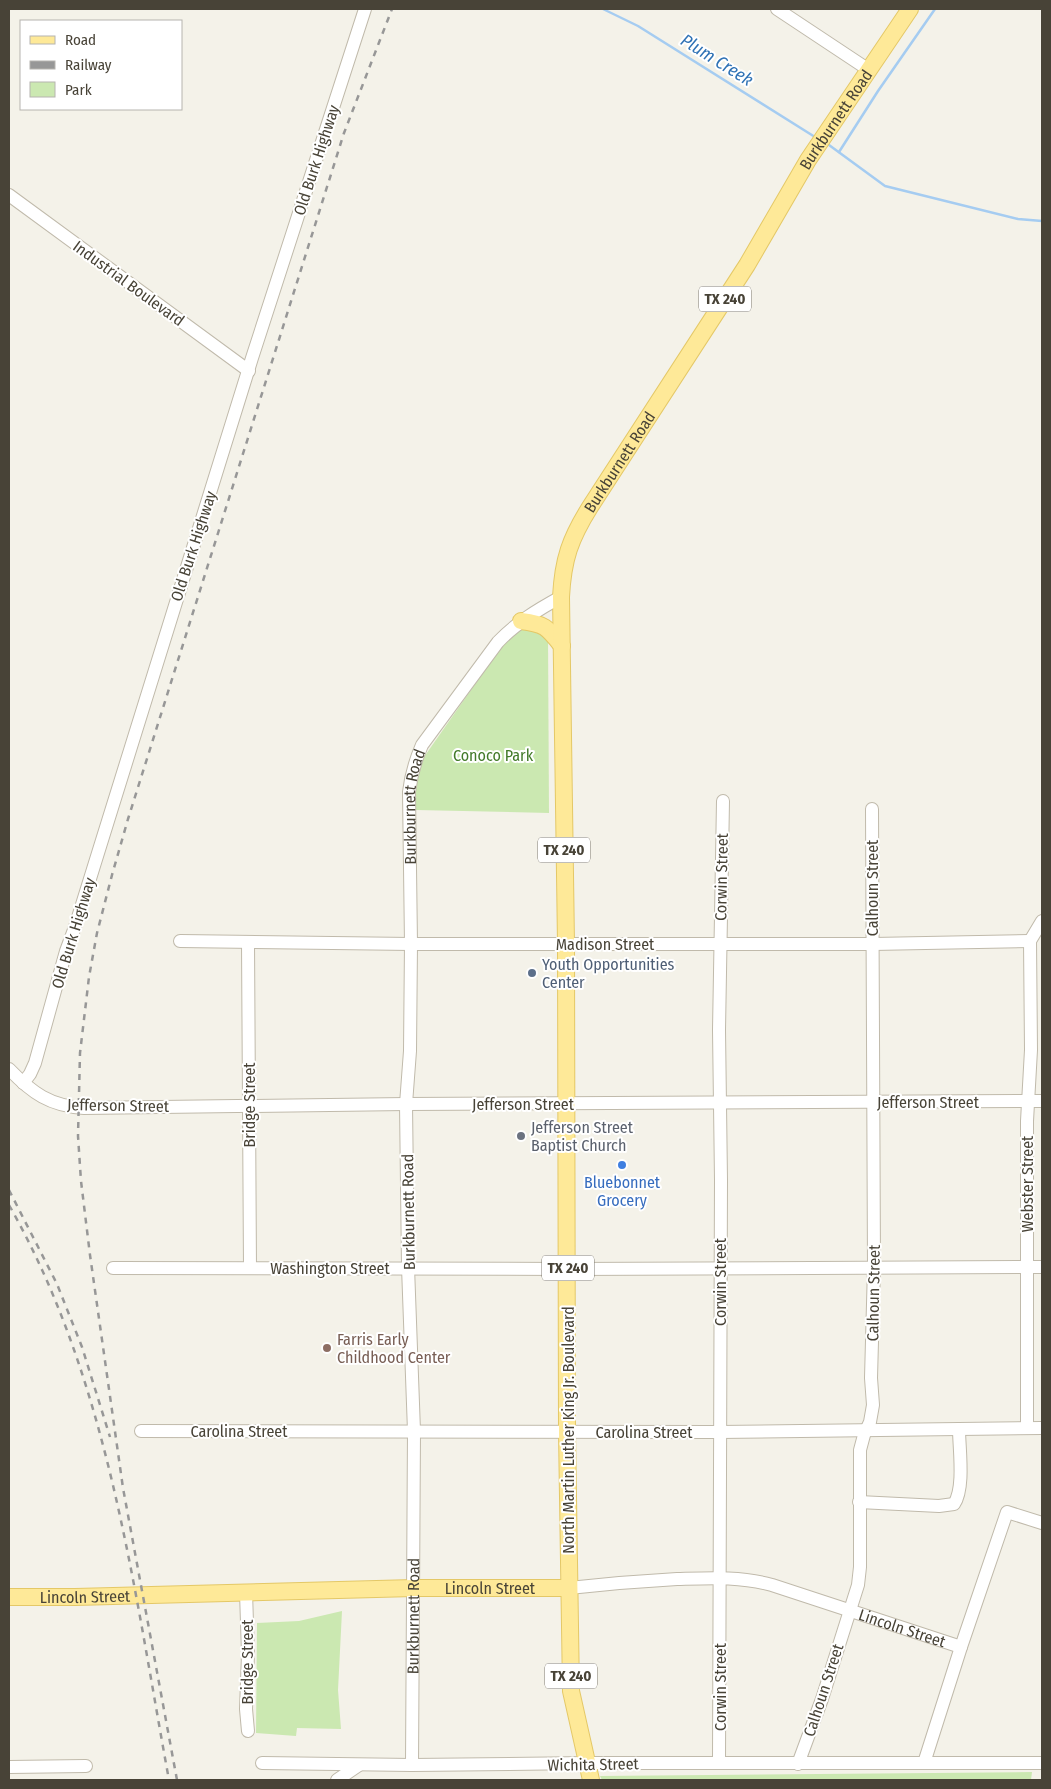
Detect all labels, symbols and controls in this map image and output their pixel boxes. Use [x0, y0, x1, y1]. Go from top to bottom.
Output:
legend [20, 20, 182, 110]
water label: Plum Creek [677, 29, 757, 91]
text: Road [65, 31, 96, 49]
text: Railway [65, 56, 112, 74]
street label: Burkburnett Road [796, 66, 876, 173]
text: Park [65, 81, 92, 99]
street label: Old Burk Highway [290, 102, 344, 218]
street label: Industrial Boulevard [69, 237, 188, 330]
road number: TX 240 [699, 286, 751, 312]
street label: Burkburnett Road [580, 408, 659, 516]
street label: Old Burk Highway [167, 488, 221, 604]
street label: Burkburnett Road [400, 746, 429, 865]
park label: Conoco Park [453, 746, 534, 765]
street label: Corwin Street [711, 832, 732, 921]
road number: TX 240 [538, 838, 590, 862]
street label: Calhoun Street [863, 839, 882, 936]
street label: Old Burk Highway [48, 874, 100, 991]
street label: Madison Street [556, 935, 655, 954]
place label: Youth Opportunities Center [542, 955, 675, 992]
marker: Youth Opportunities Center [526, 967, 538, 979]
street label: Bridge Street [240, 1062, 259, 1148]
street label: Jefferson Street [877, 1093, 980, 1112]
street label: Jefferson Street [67, 1095, 170, 1116]
street label: Jefferson Street [472, 1095, 575, 1114]
place label: Jefferson Street Baptist Church [531, 1118, 634, 1155]
marker: Jefferson Street Baptist Church [515, 1130, 527, 1142]
street label: Webster Street [1018, 1135, 1037, 1232]
street label: Burkburnett Road [398, 1154, 419, 1270]
marker: Bluebonnet Grocery [616, 1159, 628, 1171]
place label: Bluebonnet Grocery [584, 1173, 661, 1210]
street label: Corwin Street [711, 1237, 730, 1326]
street label: Calhoun Street [863, 1244, 884, 1341]
road number: TX 240 [542, 1256, 594, 1280]
street label: Washington Street [270, 1259, 390, 1278]
street label: North Martin Luther King Jr. Boulevard [559, 1306, 578, 1554]
place label: Farris Early Childhood Center [337, 1330, 451, 1367]
marker: Farris Early Childhood Center [321, 1342, 333, 1354]
street label: Carolina Street [191, 1422, 288, 1441]
street label: Carolina Street [596, 1423, 693, 1442]
street label: Burkburnett Road [404, 1558, 423, 1674]
street label: Lincoln Street [445, 1579, 536, 1598]
street label: Lincoln Street [40, 1587, 131, 1607]
street label: Lincoln Street [856, 1605, 949, 1652]
street label: Bridge Street [238, 1619, 257, 1705]
street label: Calhoun Street [800, 1641, 848, 1739]
street label: Corwin Street [711, 1642, 730, 1731]
road number: TX 240 [545, 1664, 597, 1688]
street label: Wichita Street [547, 1754, 640, 1775]

